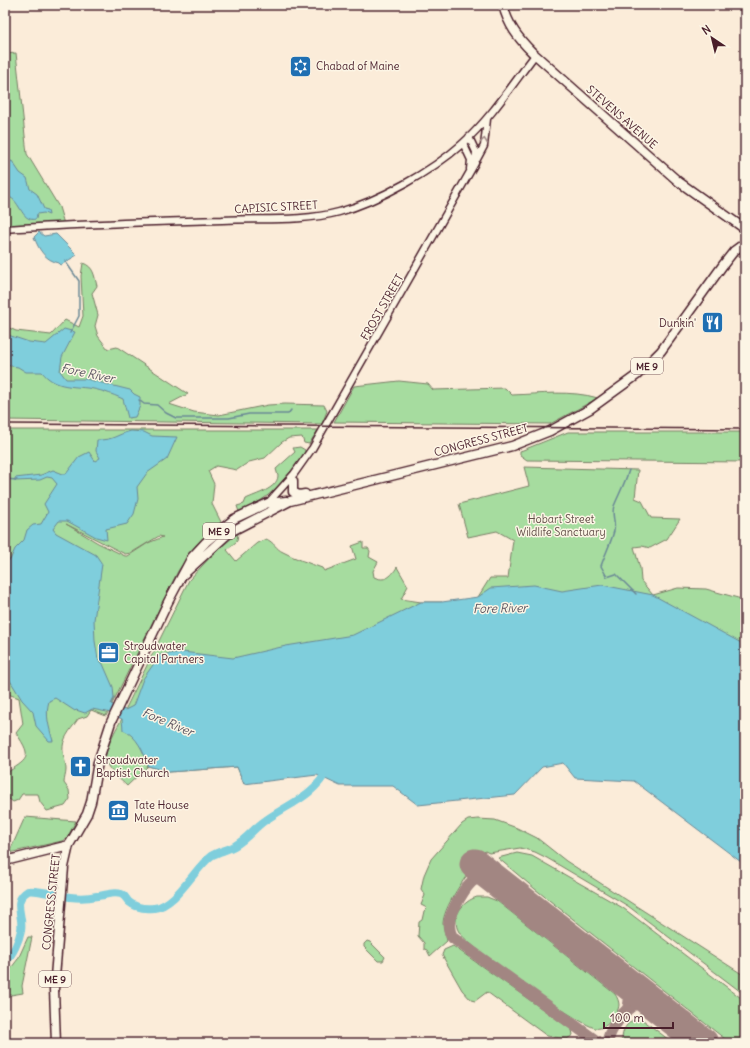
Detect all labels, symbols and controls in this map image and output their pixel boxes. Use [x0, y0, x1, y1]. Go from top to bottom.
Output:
north arrow [692, 18, 732, 58]
text: N [699, 22, 713, 38]
synagogue icon: Chabad of Maine [287, 53, 313, 79]
place label: Chabad of Maine [316, 59, 400, 73]
street label: STEVENS AVENUE [584, 82, 660, 152]
one-way arrow [479, 138, 488, 144]
street label: CAPISIC STREET [234, 198, 318, 216]
street label: FROST STREET [358, 271, 407, 342]
restaurant icon: Dunkin' [699, 310, 725, 336]
place label: Dunkin' [659, 316, 696, 330]
road number: ME 9 [631, 358, 663, 374]
water label: Fore River [60, 360, 118, 386]
street label: CONGRESS STREET [432, 421, 530, 459]
park label: Hobart Street Wildlife Sanctuary [516, 512, 606, 539]
road number: ME 9 [203, 523, 235, 539]
water label: Fore River [473, 600, 529, 616]
office icon: Stroudwater Capital Partners [95, 639, 121, 665]
place label: Stroudwater Capital Partners [124, 639, 204, 666]
water label: Fore River [140, 704, 198, 740]
church icon: Stroudwater Baptist Church [67, 753, 93, 779]
place label: Stroudwater Baptist Church [96, 753, 169, 780]
museum icon: Tate House Museum [105, 798, 131, 824]
place label: Tate House Museum [134, 798, 189, 825]
street label: CONGRESS STREET [39, 853, 63, 951]
road number: ME 9 [39, 971, 71, 987]
scale bar [604, 1004, 673, 1030]
text: 100 m [610, 1010, 644, 1025]

